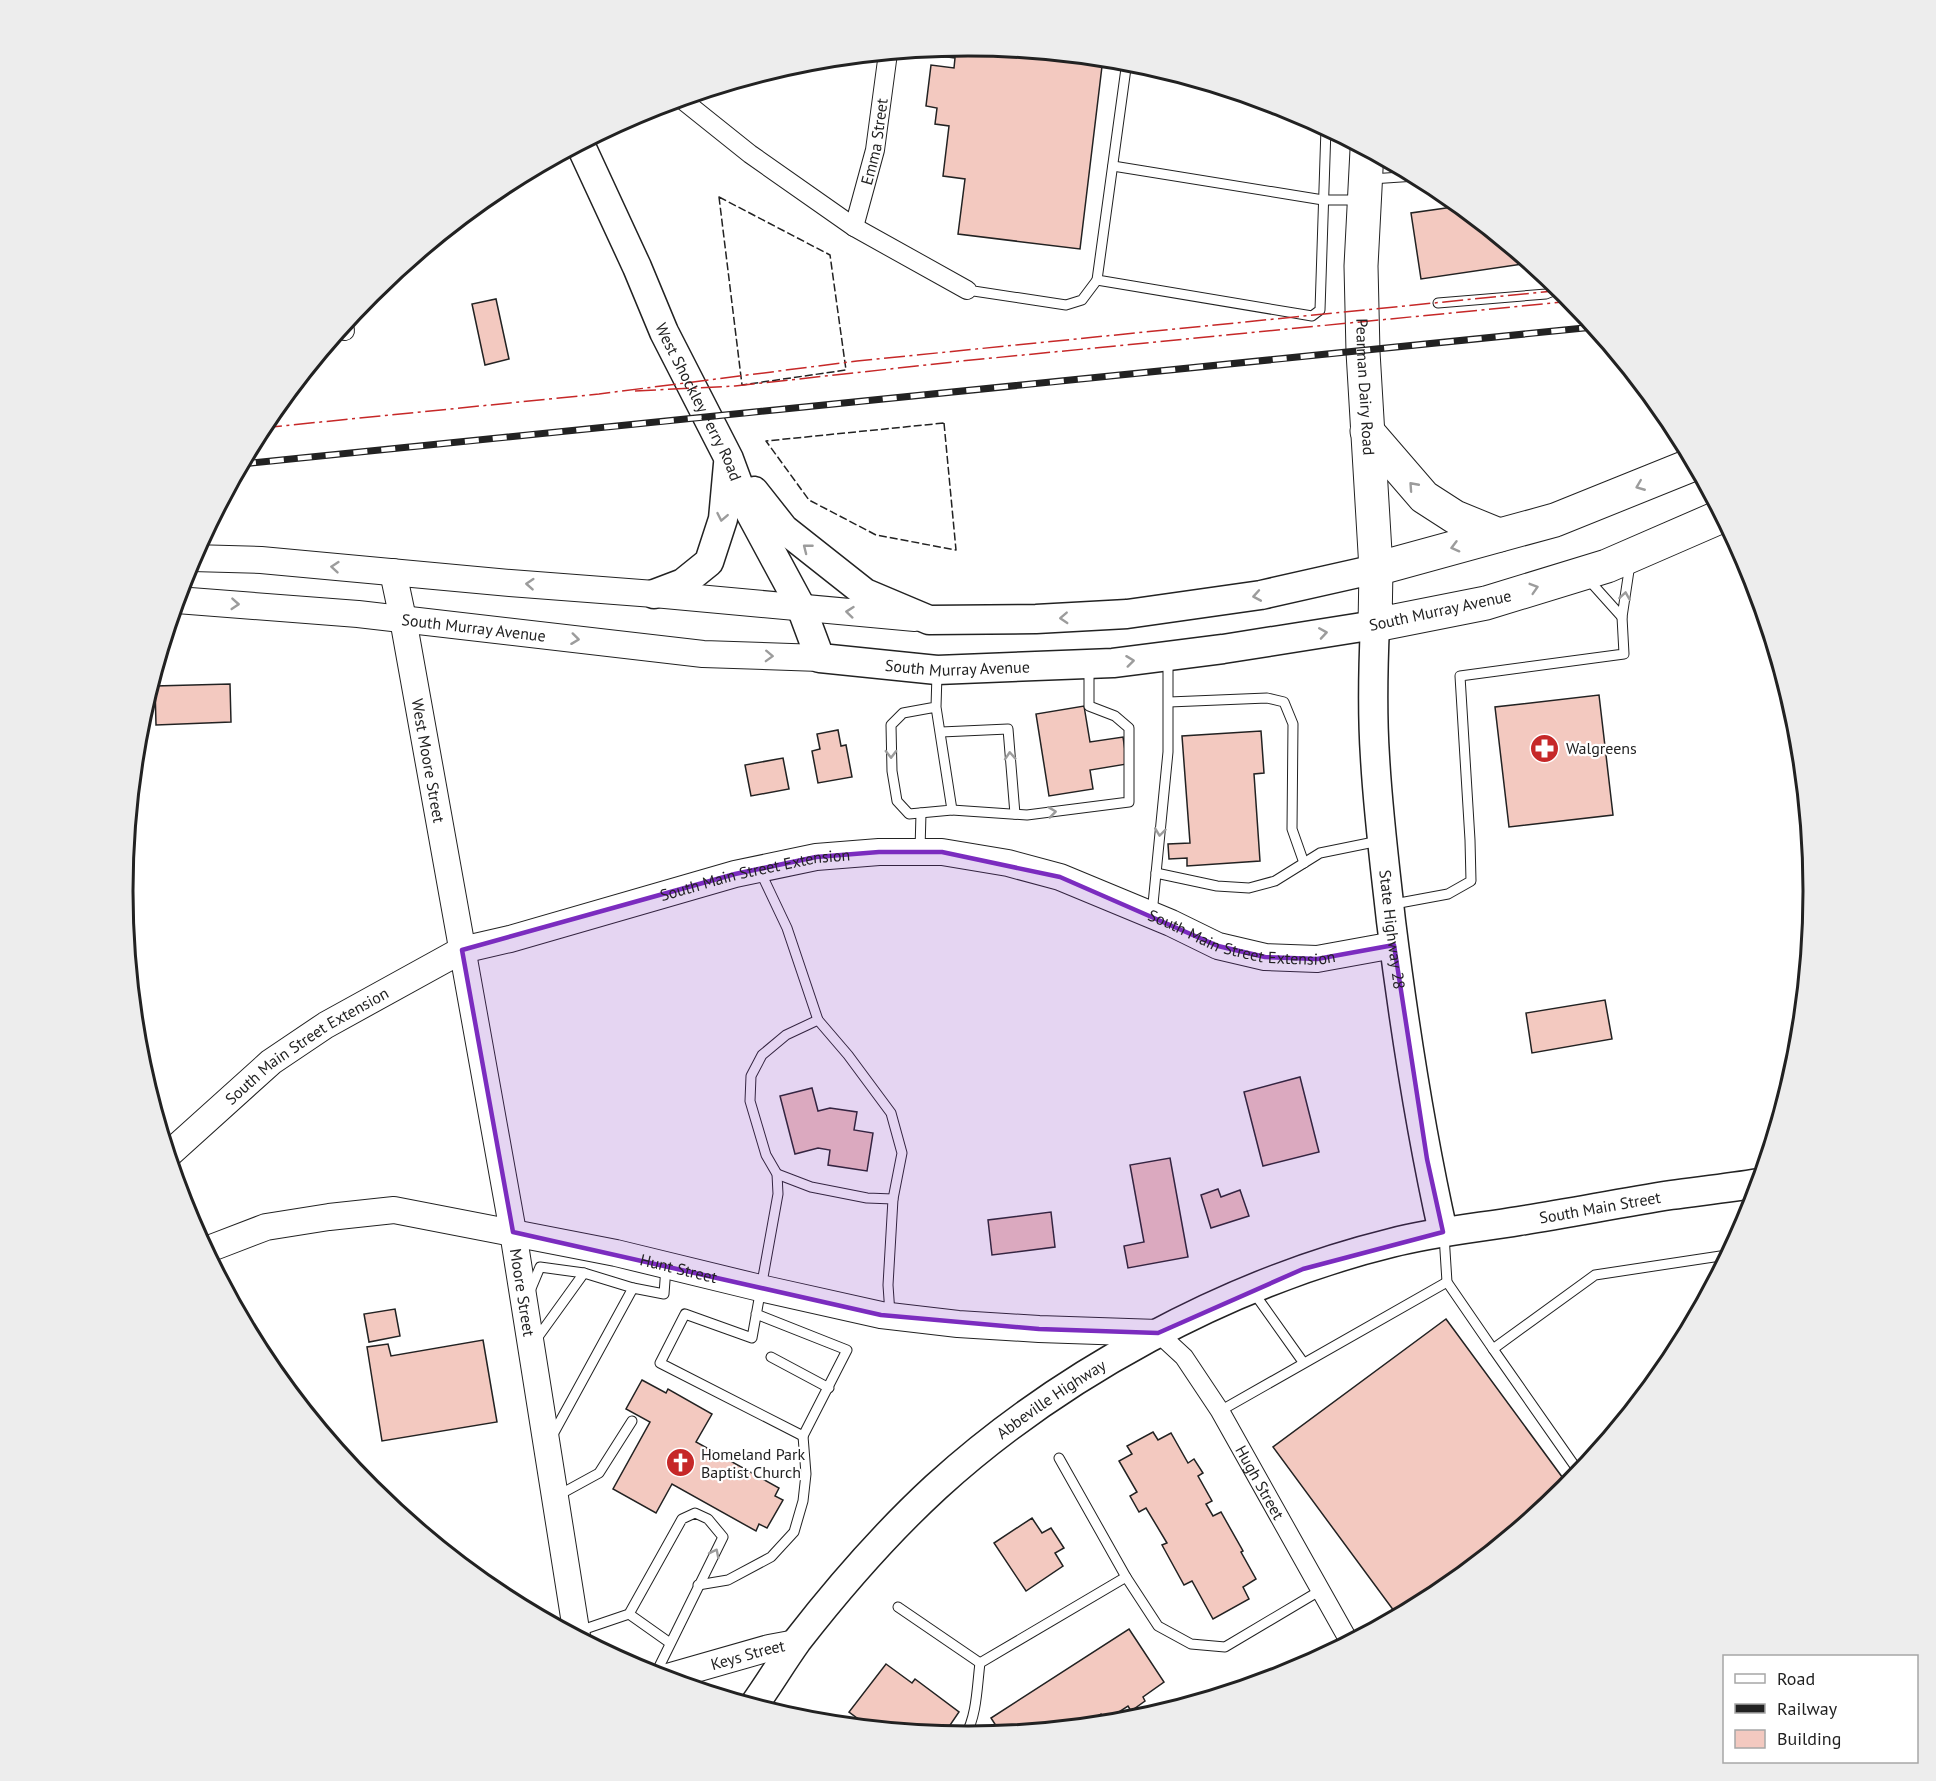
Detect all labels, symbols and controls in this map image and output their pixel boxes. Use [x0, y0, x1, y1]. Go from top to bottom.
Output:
street label: Emma Street [856, 97, 892, 187]
street label: Pearman Dairy Road [1352, 318, 1379, 456]
street label: West Shockley Ferry Road [651, 320, 746, 483]
one-way arrow [1635, 479, 1646, 491]
one-way arrow [1409, 482, 1420, 492]
one-way arrow [716, 512, 729, 522]
one-way arrow [1450, 540, 1461, 552]
one-way arrow [803, 544, 814, 555]
one-way arrow [330, 561, 339, 574]
one-way arrow [525, 578, 534, 591]
one-way arrow [1528, 583, 1539, 595]
street label: South Murray Avenue [1367, 585, 1513, 635]
one-way arrow [1253, 589, 1262, 601]
one-way arrow [1618, 591, 1631, 601]
one-way arrow [231, 597, 240, 610]
one-way arrow [845, 606, 854, 619]
street label: South Murray Avenue [401, 609, 547, 646]
one-way arrow [1059, 611, 1068, 624]
one-way arrow [1318, 628, 1327, 640]
one-way arrow [571, 633, 580, 645]
one-way arrow [765, 650, 774, 662]
street label: South Murray Avenue [884, 655, 1030, 680]
one-way arrow [1125, 655, 1134, 668]
street label: West Moore Street [407, 697, 449, 825]
pharmacy icon: Walgreens [1529, 732, 1561, 764]
place label: Walgreens [1566, 738, 1637, 758]
one-way arrow [885, 749, 898, 758]
one-way arrow [1004, 751, 1017, 760]
one-way arrow [1047, 806, 1057, 819]
one-way arrow [1155, 827, 1167, 836]
street label: South Main Street Extension [658, 844, 851, 905]
street label: State Highway 28 [1375, 869, 1410, 991]
street label: South Main Street Extension [1145, 905, 1337, 969]
street label: South Main Street Extension [221, 983, 392, 1109]
street label: South Main Street [1538, 1187, 1663, 1228]
street label: Moore Street [506, 1247, 539, 1338]
street label: Hunt Street [638, 1249, 720, 1287]
street label: Abbeville Highway [992, 1354, 1110, 1443]
street label: Hugh Street [1231, 1442, 1289, 1523]
place label: Homeland Park Baptist Church [701, 1444, 805, 1482]
church icon: Homeland Park Baptist Church [664, 1447, 696, 1479]
one-way arrow [708, 1548, 719, 1559]
street label: Keys Street [708, 1635, 787, 1674]
legend [1723, 1655, 1918, 1763]
text: Road [1777, 1667, 1815, 1690]
text: Railway [1777, 1697, 1838, 1720]
text: Building [1777, 1727, 1841, 1750]

